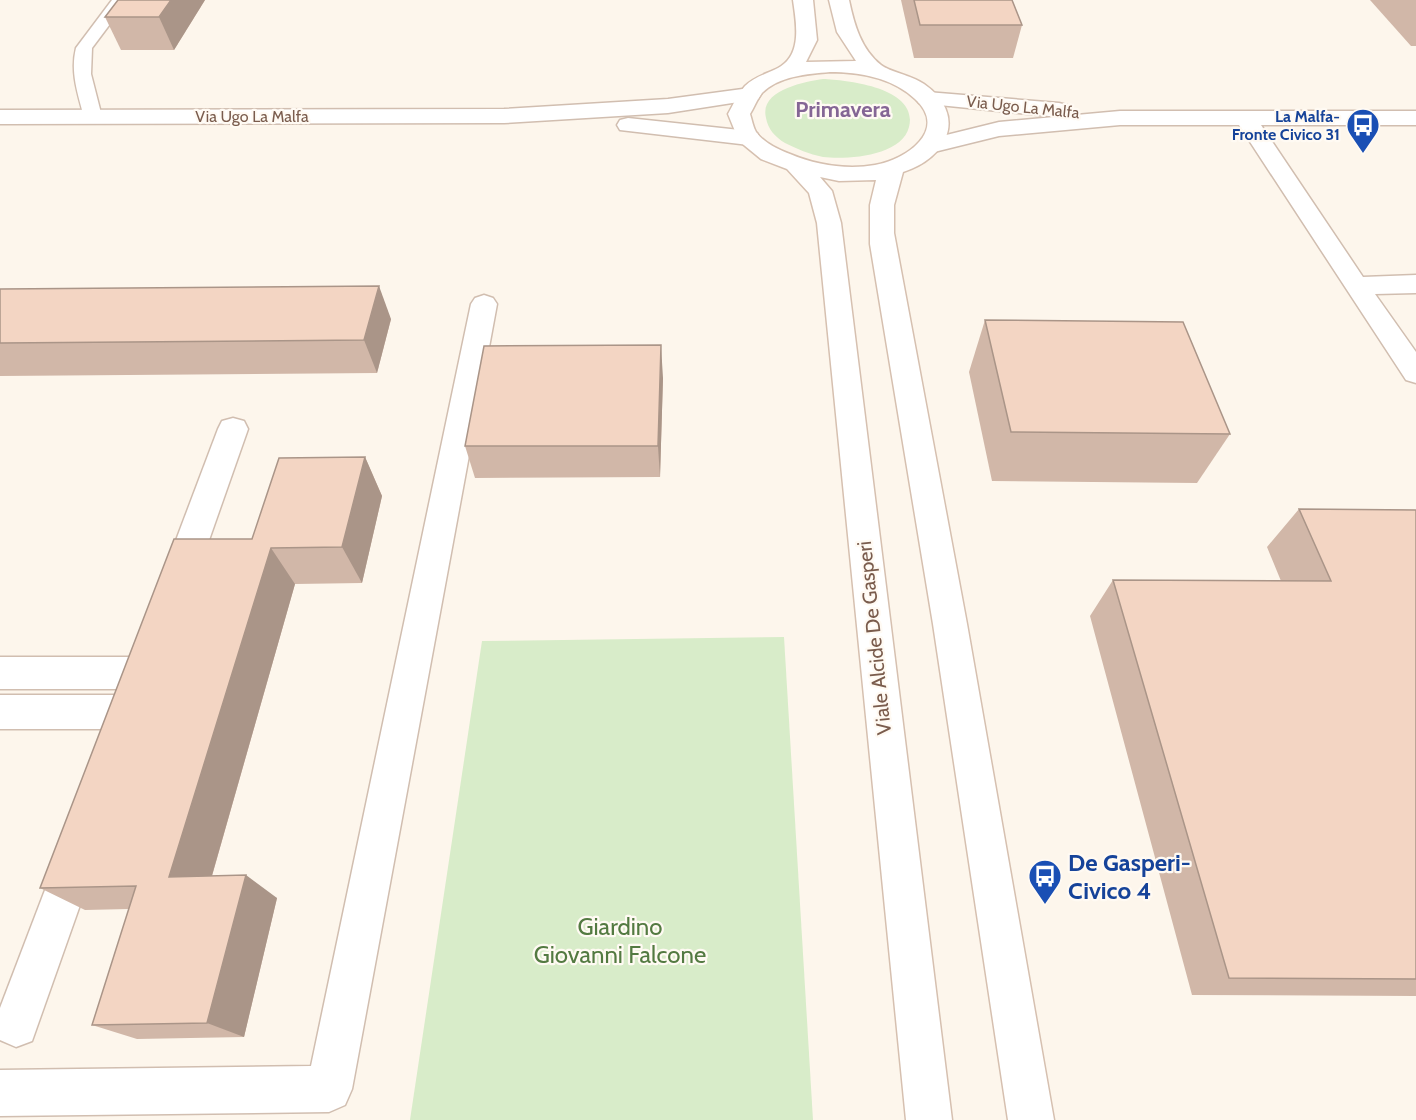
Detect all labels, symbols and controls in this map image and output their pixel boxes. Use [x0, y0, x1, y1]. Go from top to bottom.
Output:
street label: Via Ugo La Malfa [966, 92, 1081, 122]
district label: Primavera [795, 96, 891, 123]
street label: Via Ugo La Malfa [195, 107, 309, 126]
place label: La Malfa- Fronte Civico 31 [1232, 107, 1340, 144]
bus stop icon: La Malfa- Fronte Civico 31 [1345, 107, 1381, 154]
street label: Viale Alcide De Gasperi [852, 540, 896, 736]
place label: De Gasperi- Civico 4 [1068, 848, 1191, 905]
bus stop icon: De Gasperi- Civico 4 [1027, 858, 1063, 905]
park label: Giardino Giovanni Falcone [534, 912, 706, 969]

